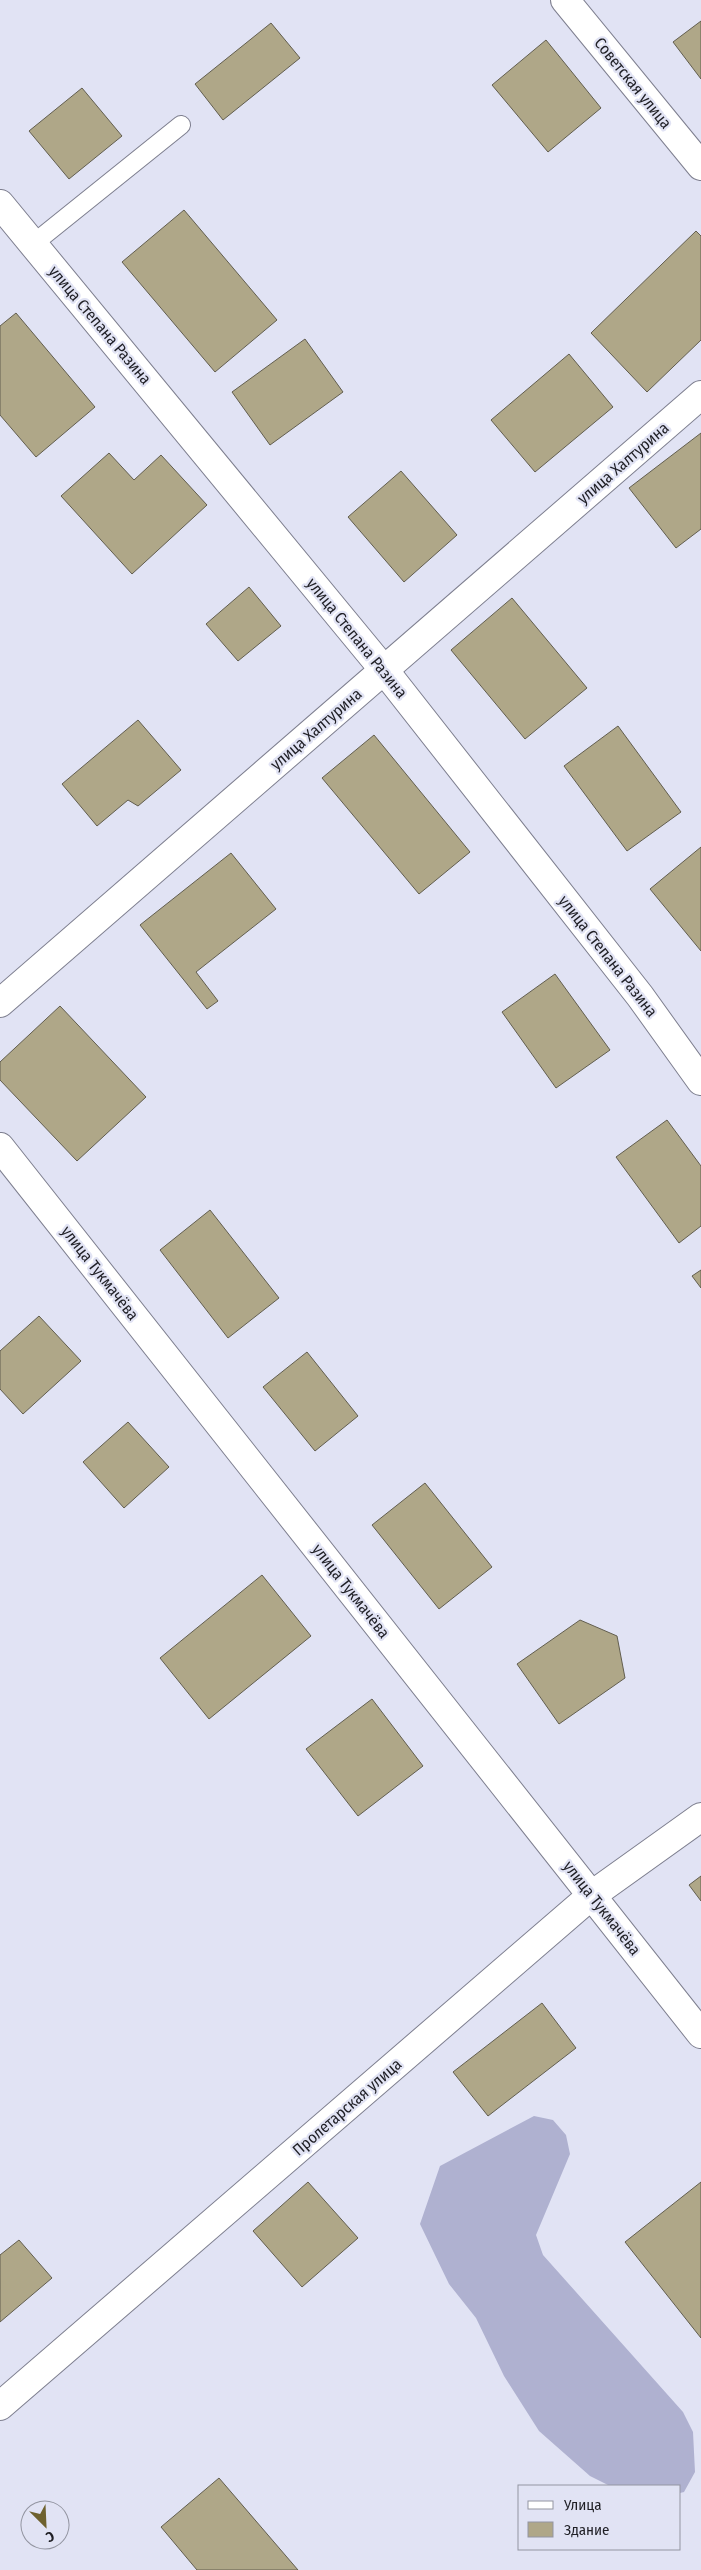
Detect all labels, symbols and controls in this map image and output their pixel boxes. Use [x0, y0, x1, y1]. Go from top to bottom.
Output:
street label: Советская улица [591, 34, 676, 132]
street label: улица Степана Разина [45, 262, 155, 388]
street label: улица Халтурина [573, 418, 673, 508]
street label: улица Степана Разина [303, 574, 411, 702]
street label: улица Халтурина [266, 684, 366, 774]
street label: улица Степана Разина [555, 891, 661, 1021]
street label: улица Тукмачёва [57, 1222, 143, 1324]
street label: улица Тукмачёва [308, 1540, 394, 1642]
street label: улица Тукмачёва [559, 1857, 645, 1959]
street label: Пролетарская улица [289, 2054, 405, 2160]
legend [518, 2485, 681, 2550]
text: Улица [563, 2496, 602, 2514]
north arrow [20, 2500, 70, 2550]
text: Здание [564, 2521, 610, 2539]
text: С [43, 2527, 57, 2546]

